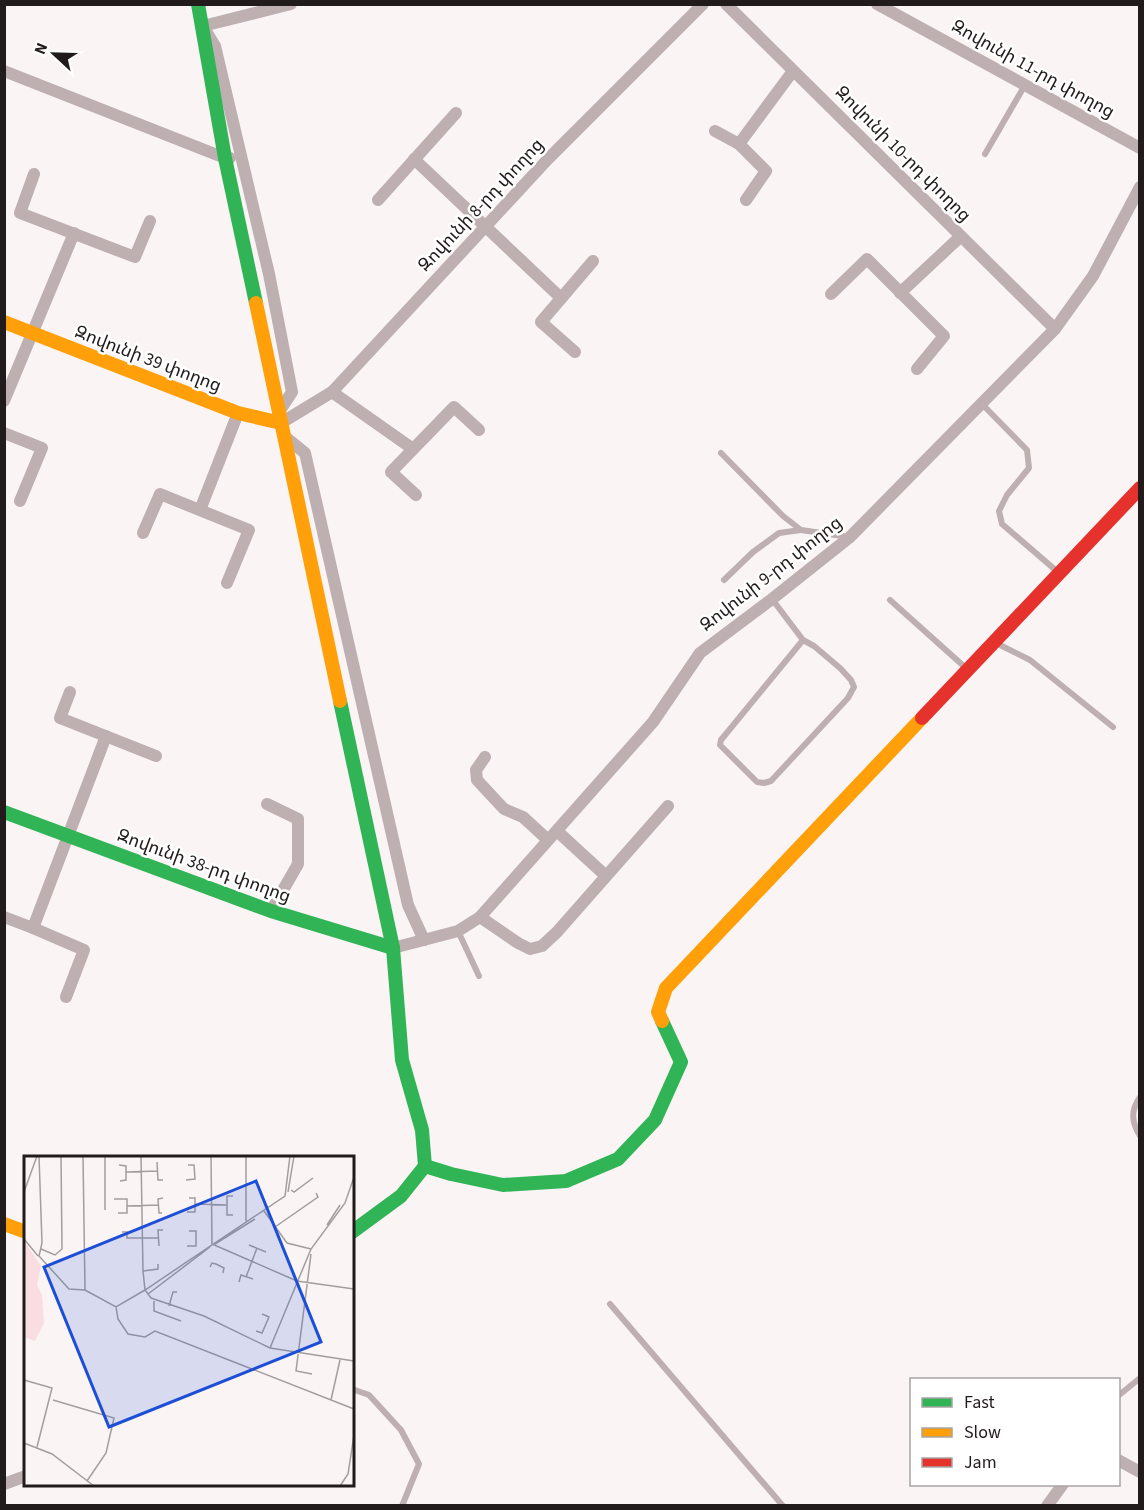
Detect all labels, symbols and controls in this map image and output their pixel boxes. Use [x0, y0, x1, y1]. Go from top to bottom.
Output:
street label: Զովունի 11-րդ փողոց [947, 14, 1119, 124]
north arrow [24, 24, 84, 84]
text: N [29, 40, 53, 58]
street label: Զովունի 10-րդ փողոց [829, 80, 977, 228]
street label: Զովունի 8-րդ փողոց [412, 133, 550, 277]
street label: Զովունի 39 փողոց [71, 319, 225, 399]
street label: Զովունի 9-րդ փողոց [695, 510, 847, 638]
street label: Զովունի 38-րդ փողոց [114, 823, 294, 909]
inset map [24, 1156, 354, 1486]
legend [910, 1378, 1120, 1486]
text: Fast [964, 1390, 995, 1415]
text: Slow [964, 1420, 1001, 1445]
text: Jam [964, 1450, 997, 1475]

